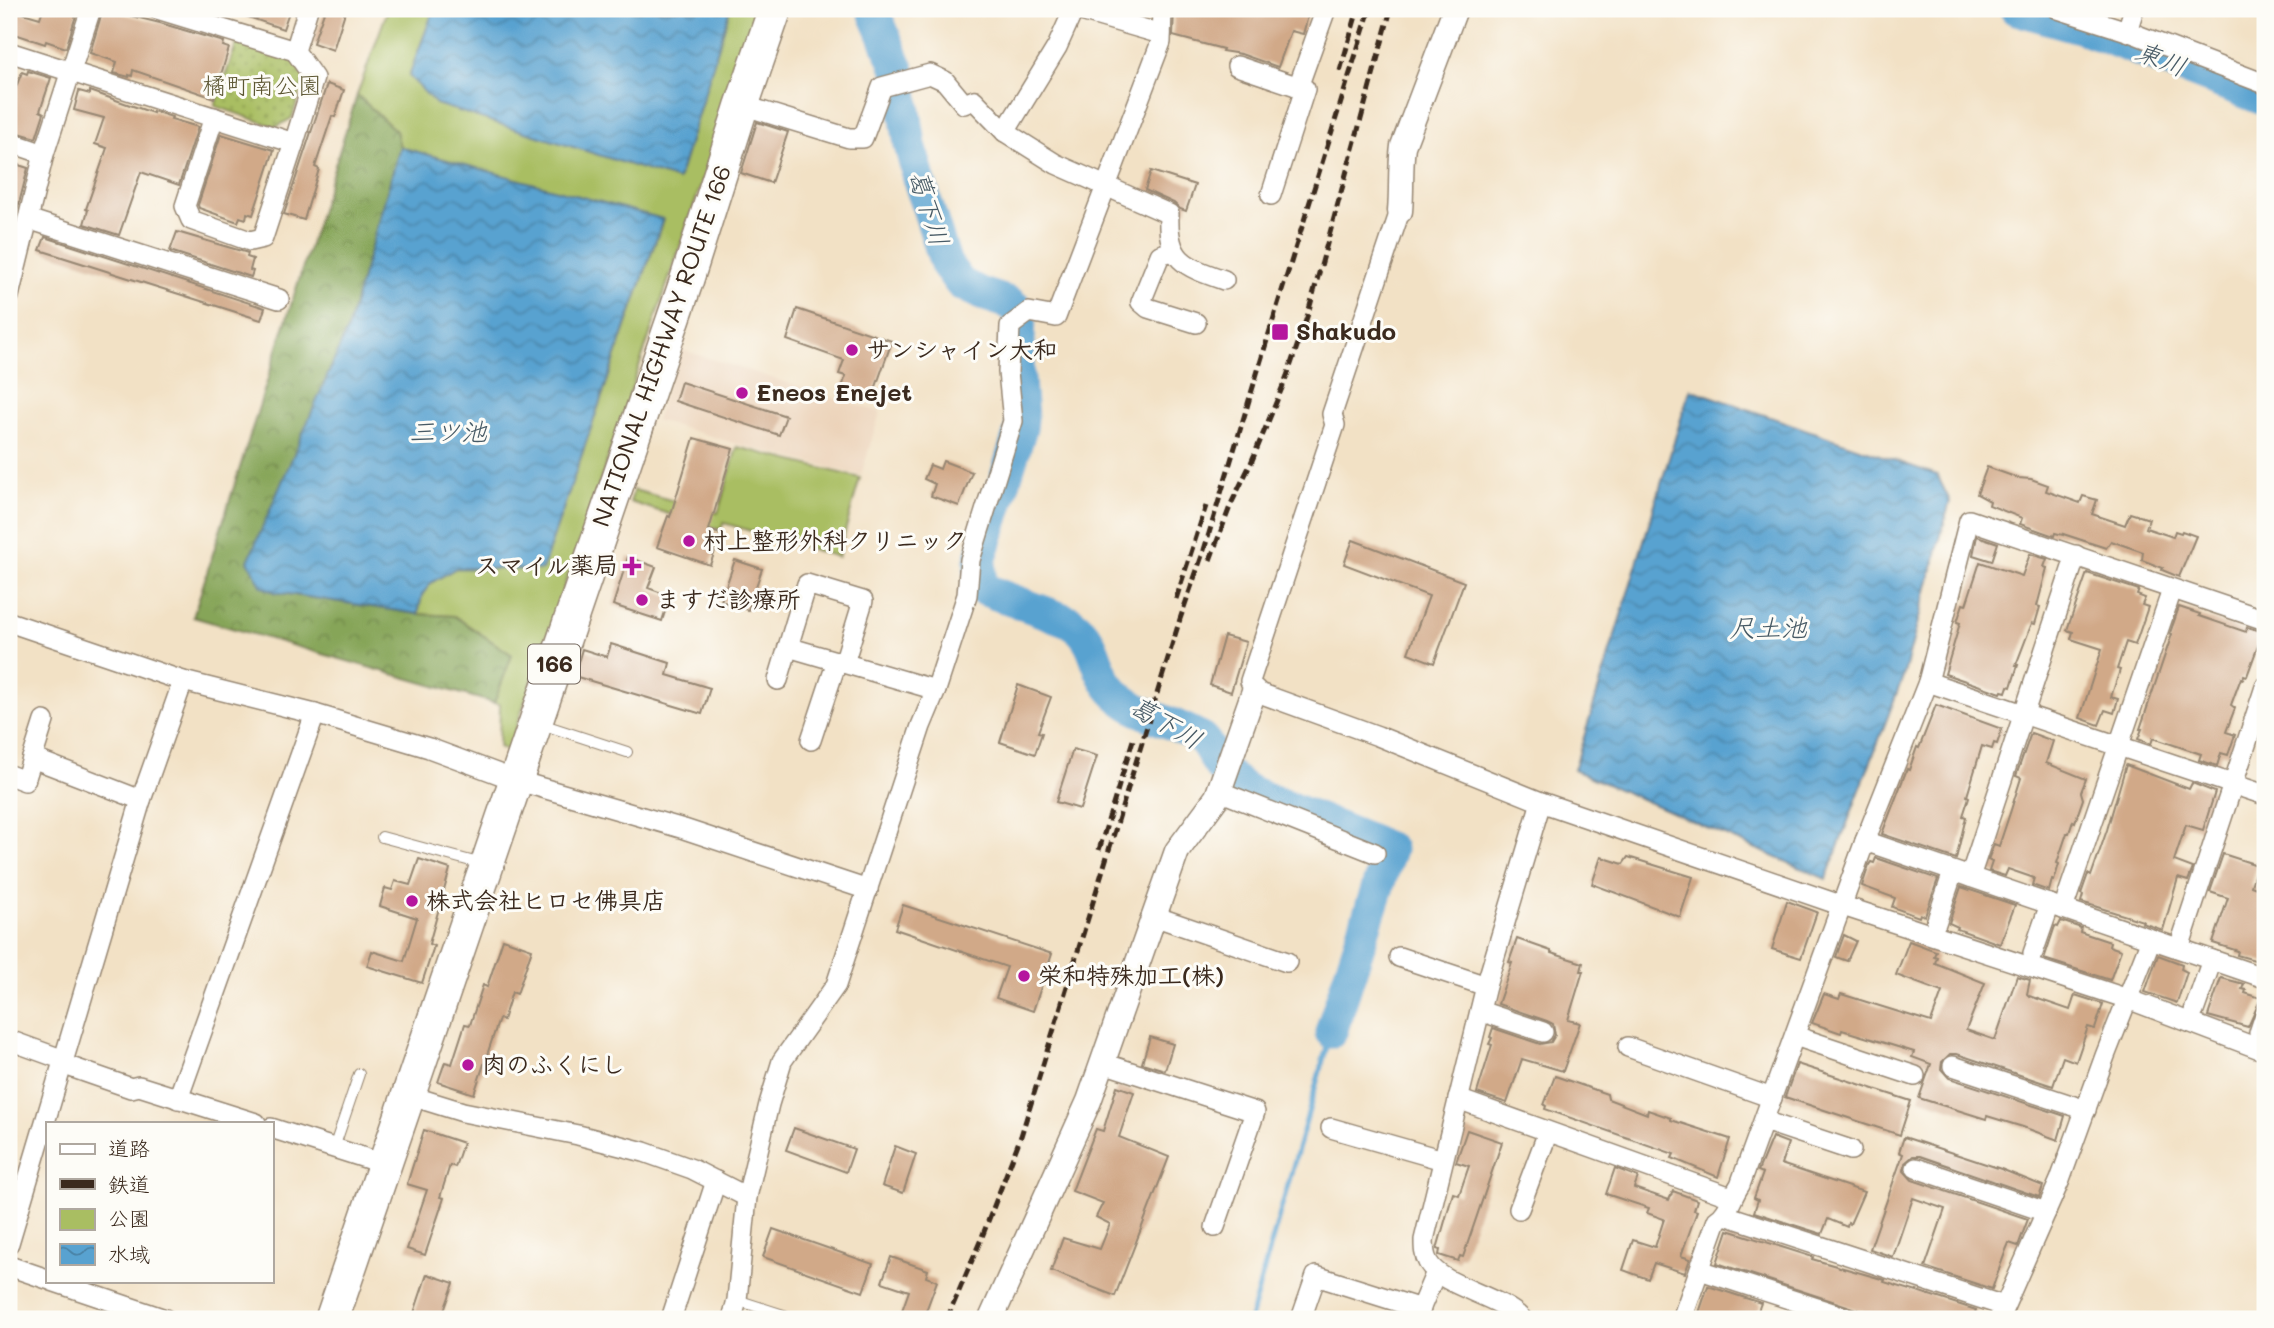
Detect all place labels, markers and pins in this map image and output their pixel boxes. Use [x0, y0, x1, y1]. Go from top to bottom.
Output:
place label: Shakudo [1296, 315, 1396, 346]
marker: Shakudo [1270, 322, 1290, 342]
place label: サンシャイン大和 [866, 333, 1057, 364]
marker: サンシャイン大和 [844, 342, 860, 358]
place label: Eneos Enejet [756, 376, 912, 407]
marker: Eneos Enejet [734, 385, 750, 401]
place label: 村上整形外科クリニック [703, 524, 967, 555]
marker: 村上整形外科クリニック [681, 533, 697, 549]
place label: スマイル薬局 [475, 549, 618, 580]
marker: スマイル薬局 [624, 558, 640, 574]
place label: ますだ診療所 [656, 583, 800, 614]
marker: ますだ診療所 [634, 592, 650, 608]
place label: 株式会社ヒロセ佛具店 [426, 884, 666, 915]
marker: 株式会社ヒロセ佛具店 [404, 893, 420, 909]
place label: 栄和特殊加工(株) [1038, 959, 1224, 990]
marker: 栄和特殊加工(株) [1016, 968, 1032, 984]
place label: 肉のふくにし [482, 1048, 626, 1079]
marker: 肉のふくにし [460, 1057, 476, 1073]

